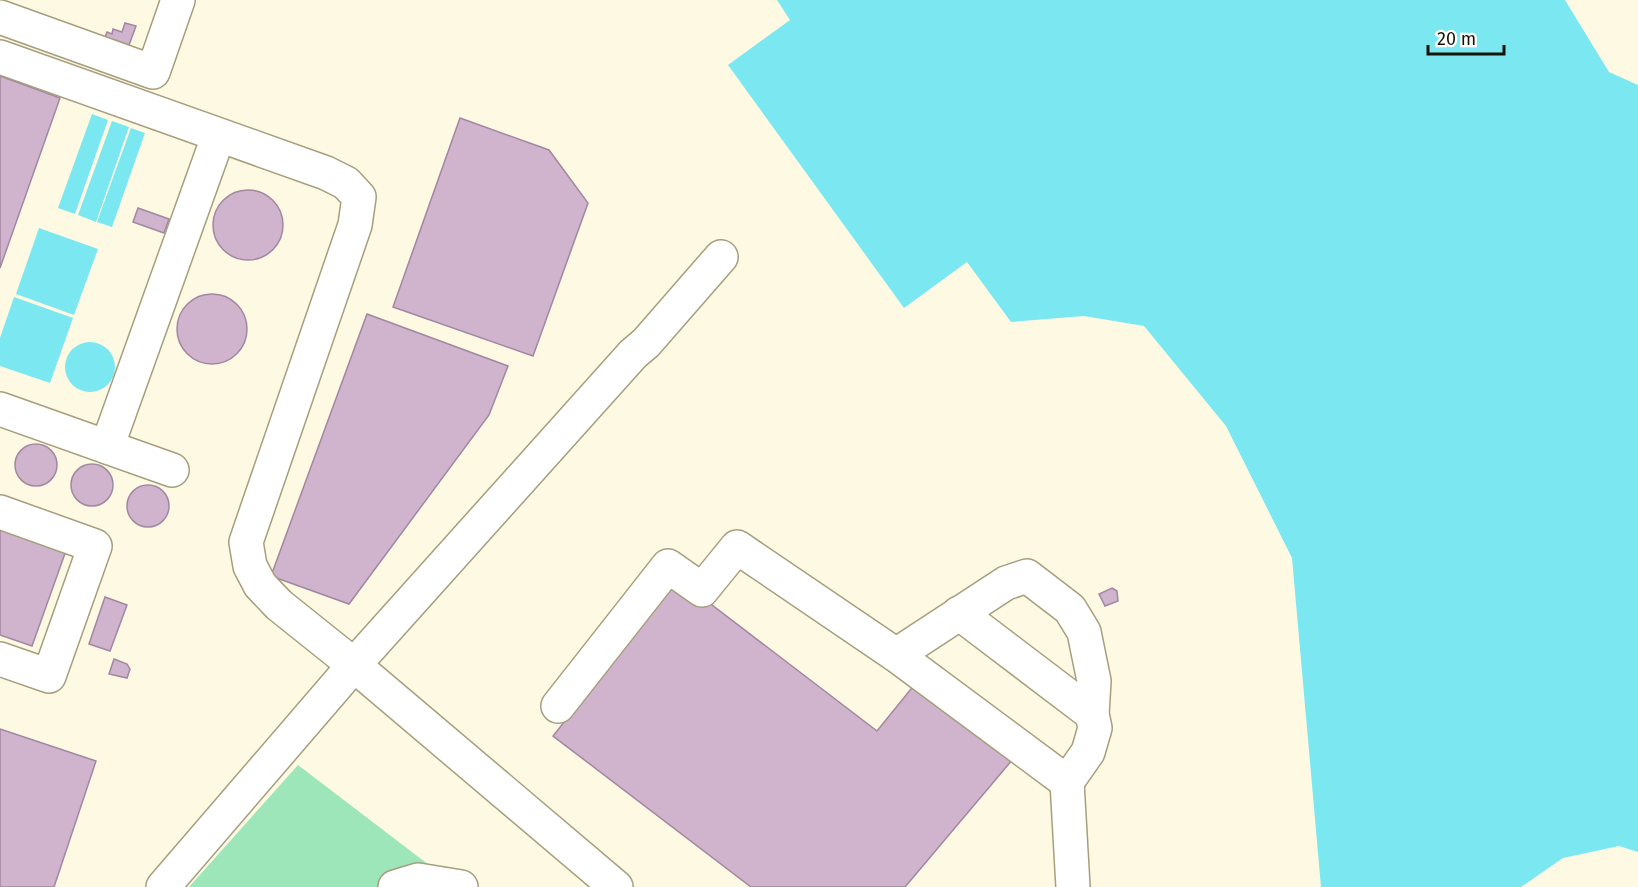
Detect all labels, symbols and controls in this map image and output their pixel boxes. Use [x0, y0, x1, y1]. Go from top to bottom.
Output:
scale bar [1428, 18, 1504, 56]
text: 20 m [1437, 28, 1476, 50]

